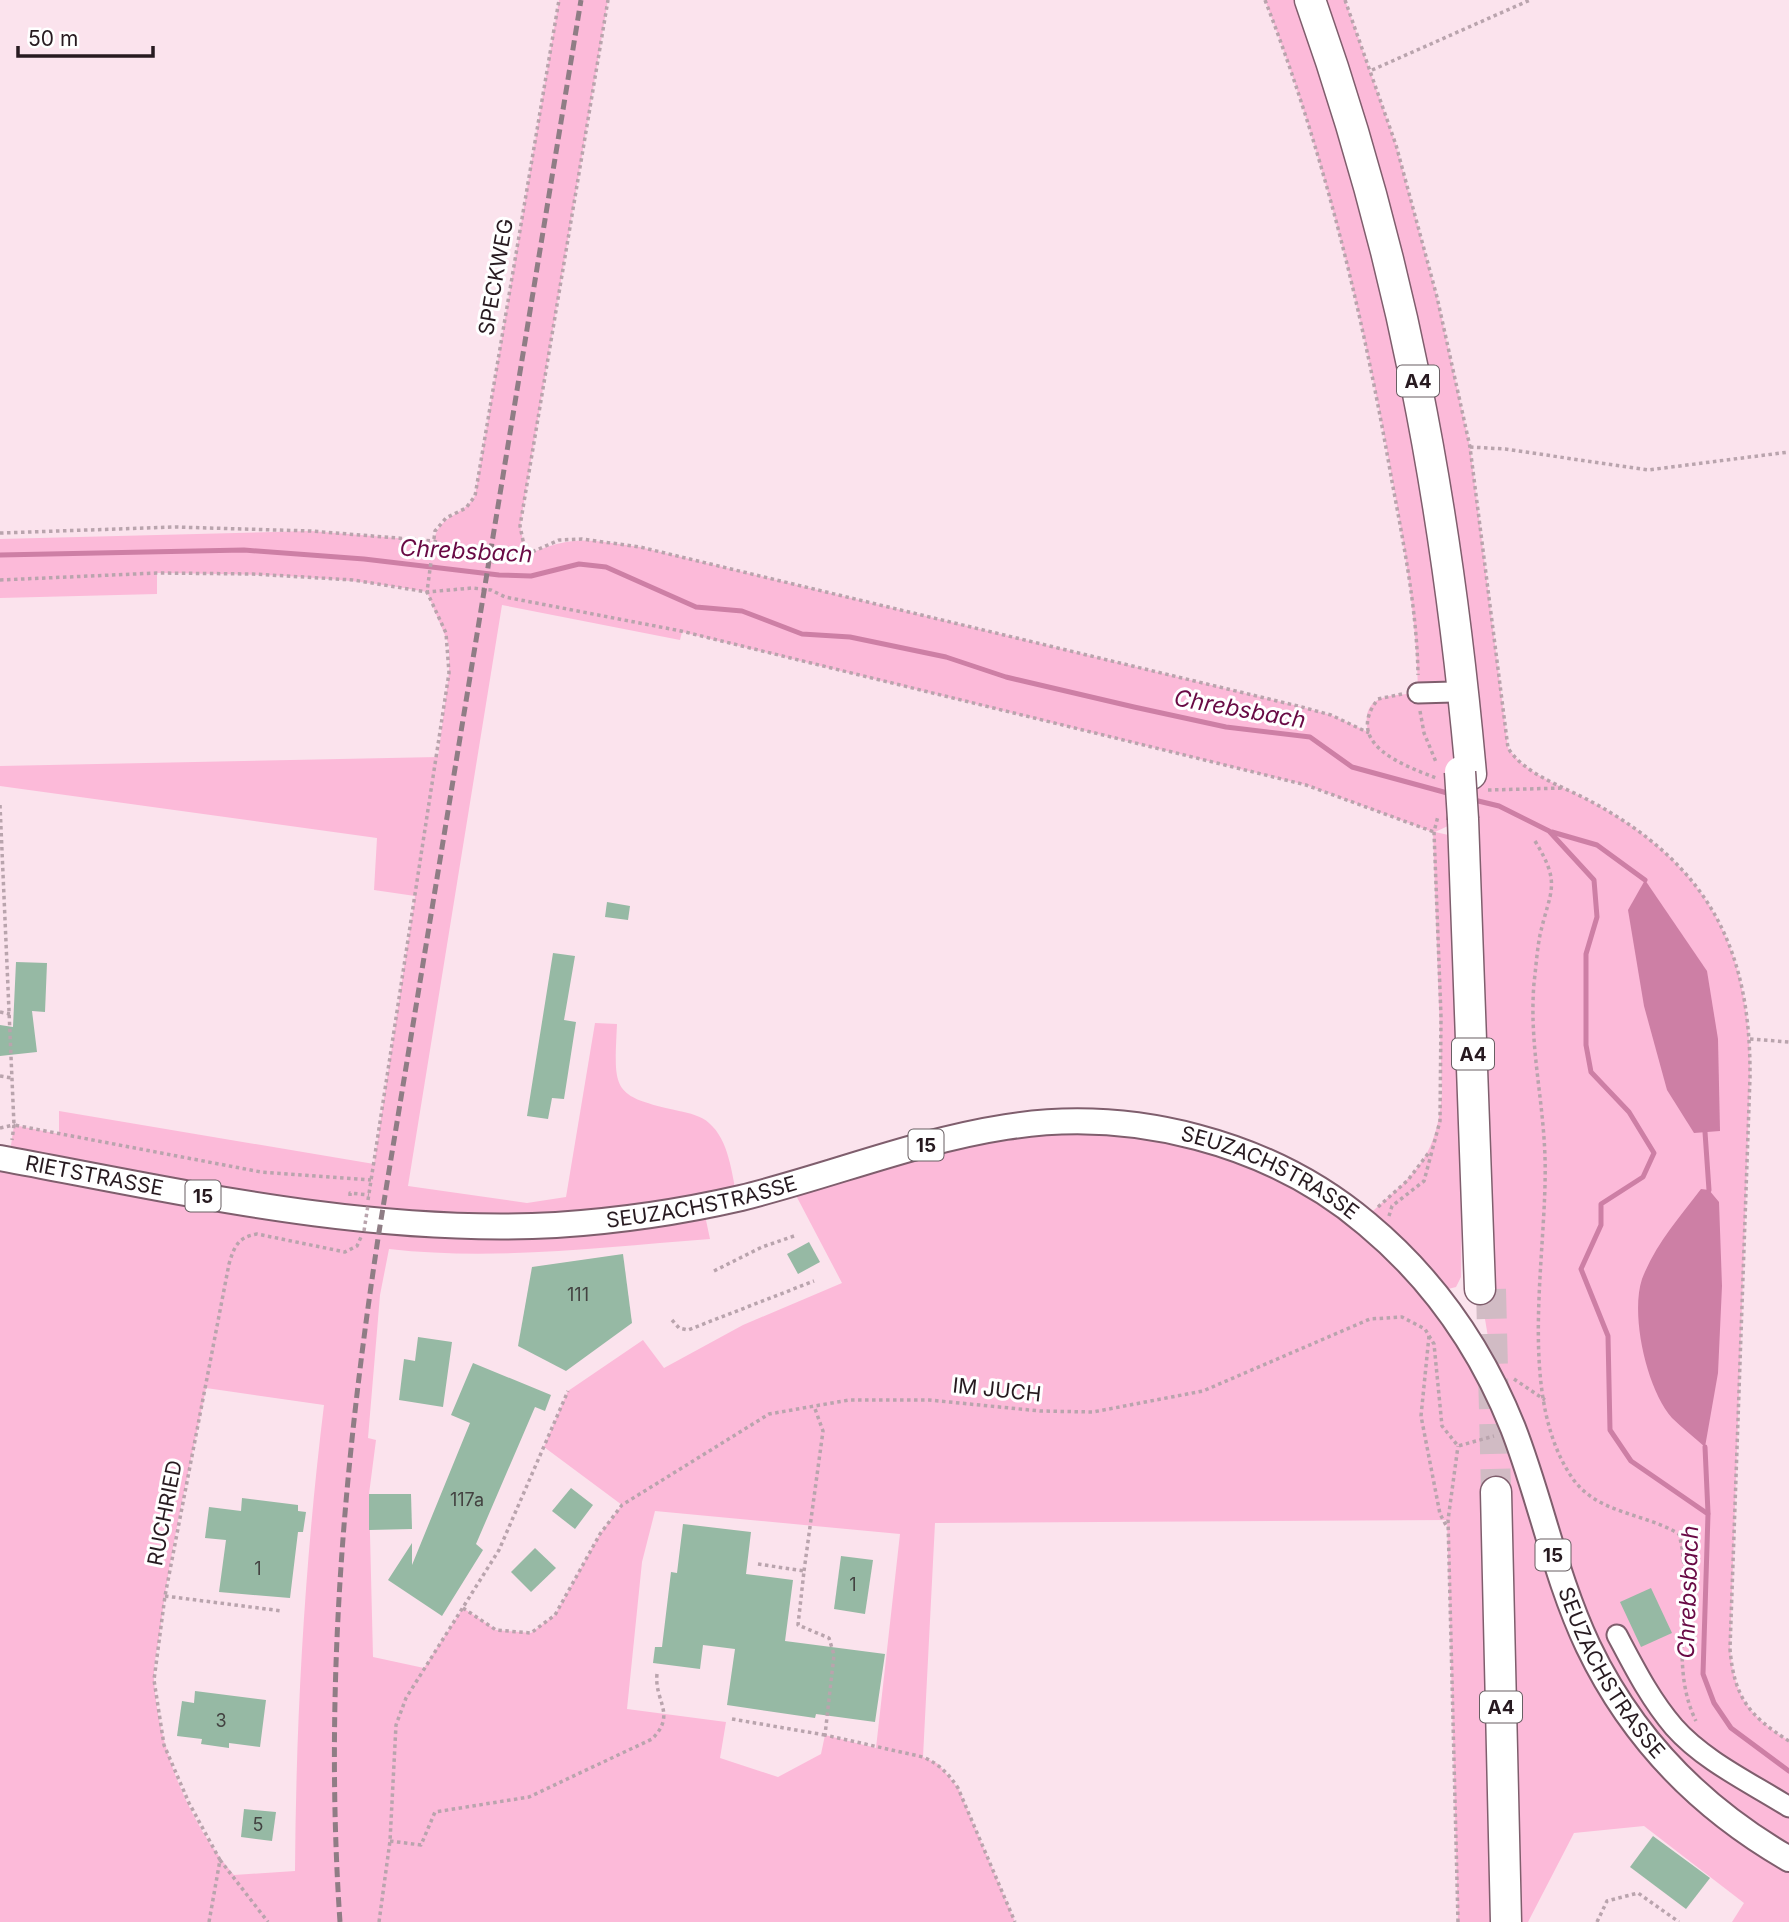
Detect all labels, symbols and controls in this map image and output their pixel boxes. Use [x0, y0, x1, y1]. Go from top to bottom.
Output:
scale bar [18, 14, 152, 58]
text: 50 m [28, 26, 78, 51]
street label: SPECKWEG [473, 217, 518, 337]
road number: A4 [1397, 366, 1439, 396]
water label: Chrebsbach [399, 534, 533, 568]
water label: Chrebsbach [1172, 684, 1308, 734]
road number: A4 [1452, 1038, 1494, 1070]
street label: SEUZACHSTRASSE [1179, 1121, 1364, 1225]
road number: 15 [908, 1130, 944, 1161]
street label: RIETSTRASSE [23, 1150, 165, 1201]
street label: SEUZACHSTRASSE [605, 1170, 800, 1233]
road number: 15 [186, 1180, 220, 1212]
house number: 111 [567, 1284, 589, 1305]
street label: IM JUCH [951, 1372, 1043, 1407]
street label: RUCHRIED [142, 1458, 187, 1568]
house number: 117a [450, 1489, 484, 1510]
water label: Chrebsbach [1672, 1525, 1704, 1659]
road number: 15 [1536, 1540, 1570, 1570]
house number: 1 [254, 1558, 262, 1579]
house number: 1 [849, 1574, 857, 1595]
street label: SEUZACHSTRASSE [1553, 1584, 1670, 1763]
road number: A4 [1480, 1692, 1522, 1722]
house number: 3 [215, 1710, 227, 1731]
house number: 5 [253, 1814, 263, 1835]

